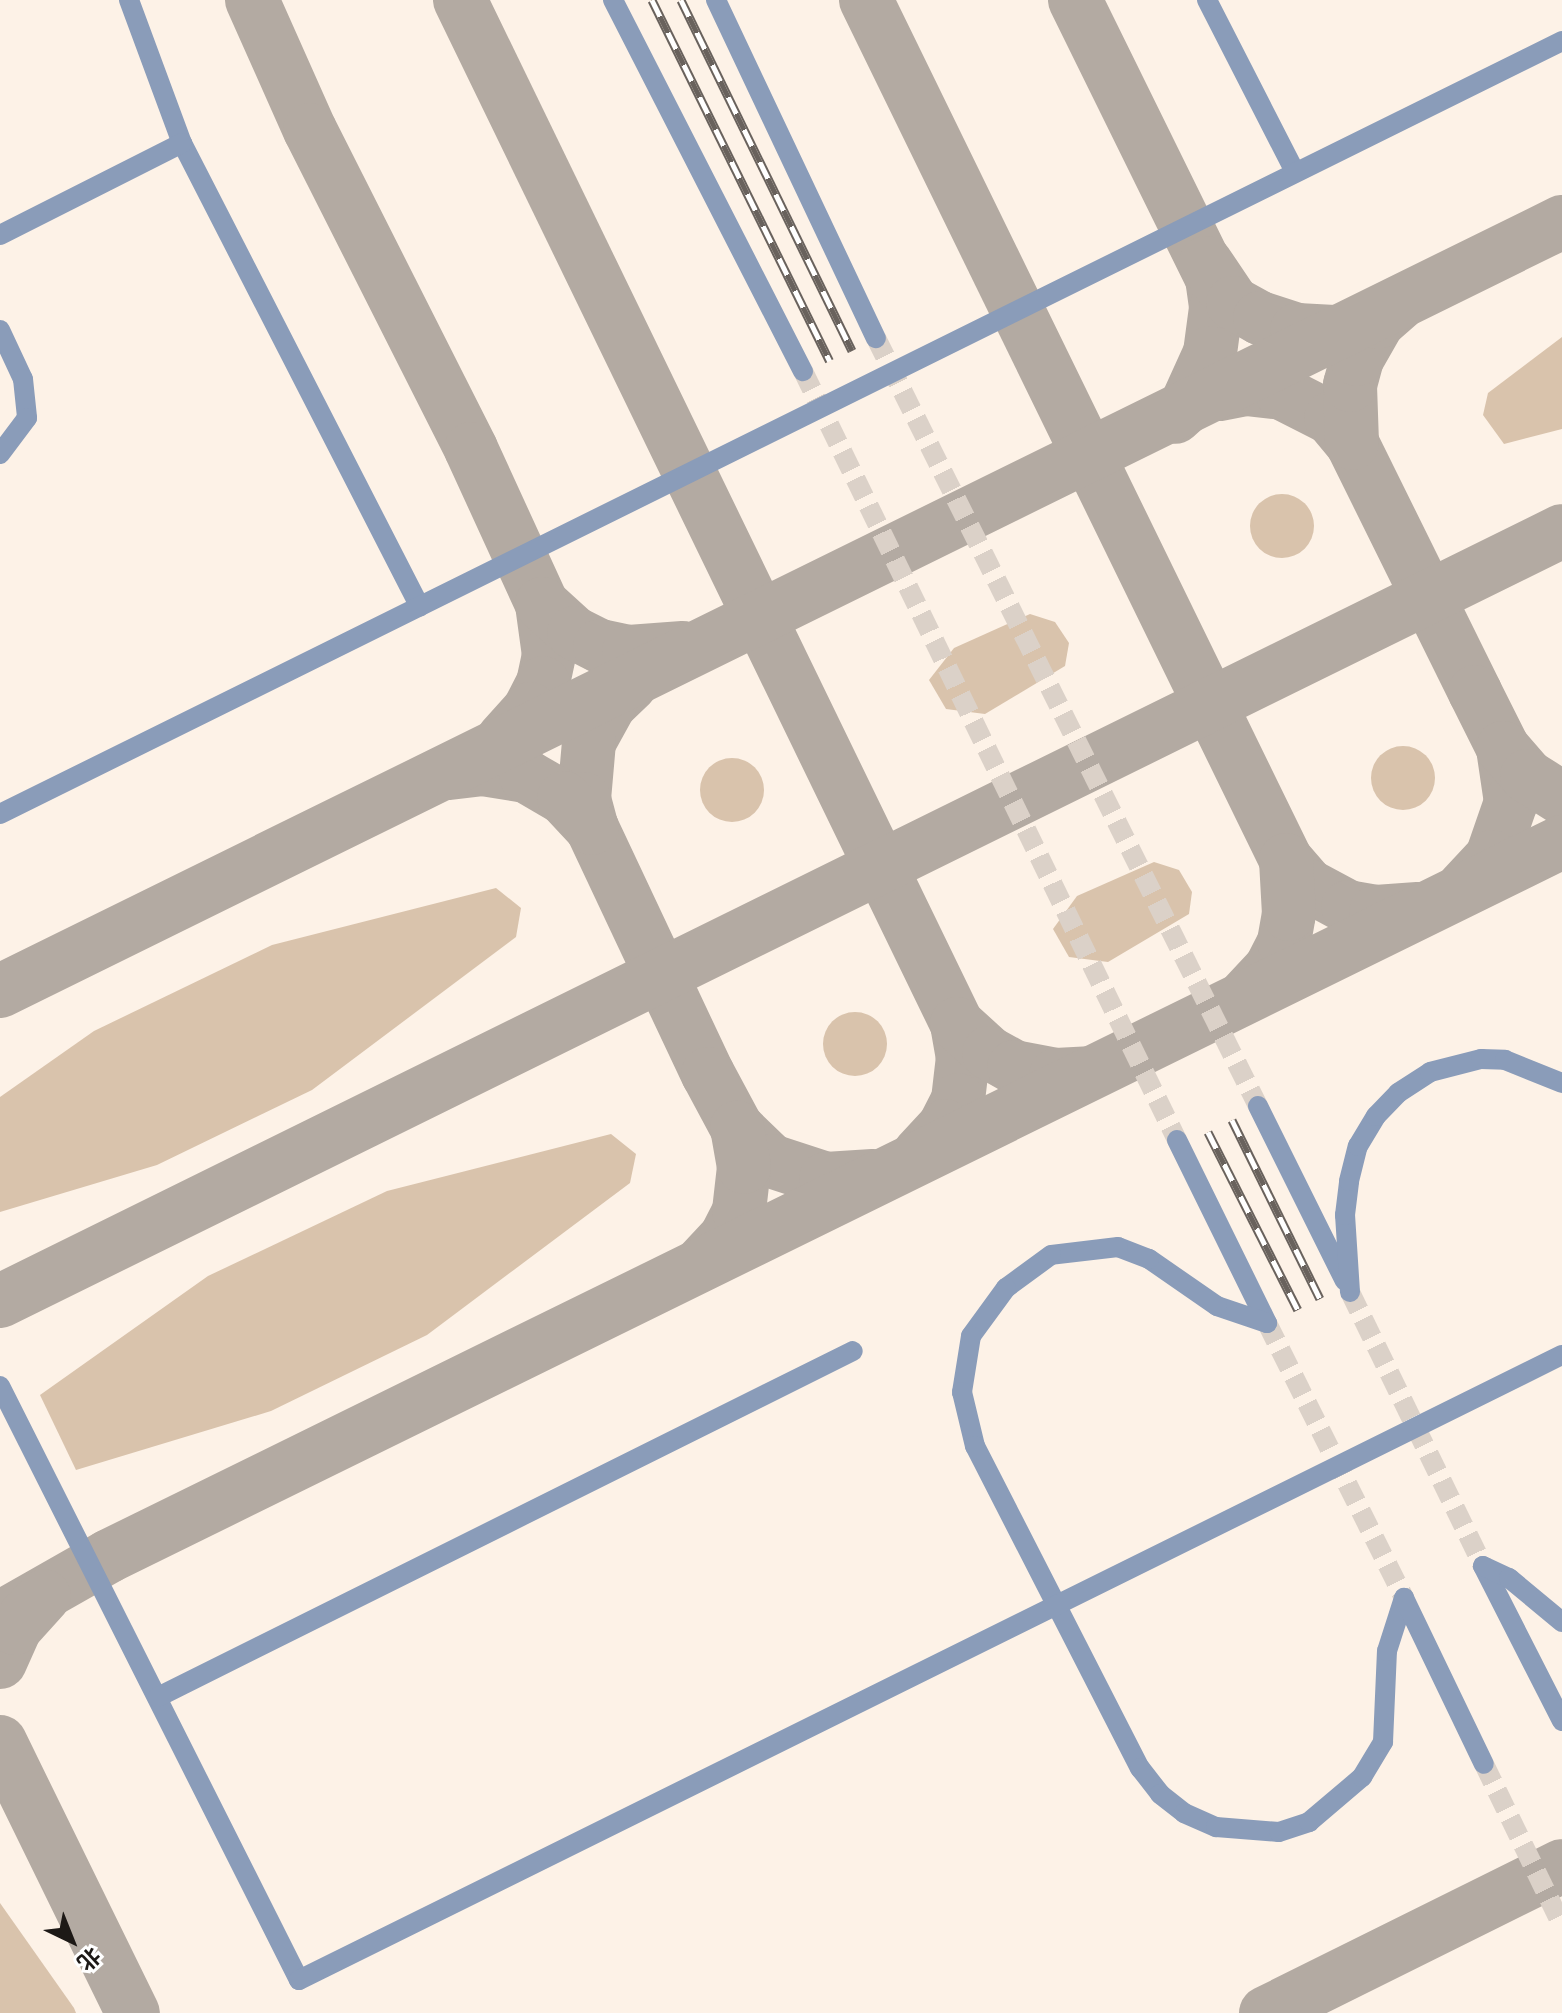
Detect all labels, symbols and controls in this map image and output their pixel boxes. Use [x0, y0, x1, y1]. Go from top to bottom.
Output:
north arrow [32, 1901, 112, 1981]
text: 北 [71, 1942, 106, 1976]

